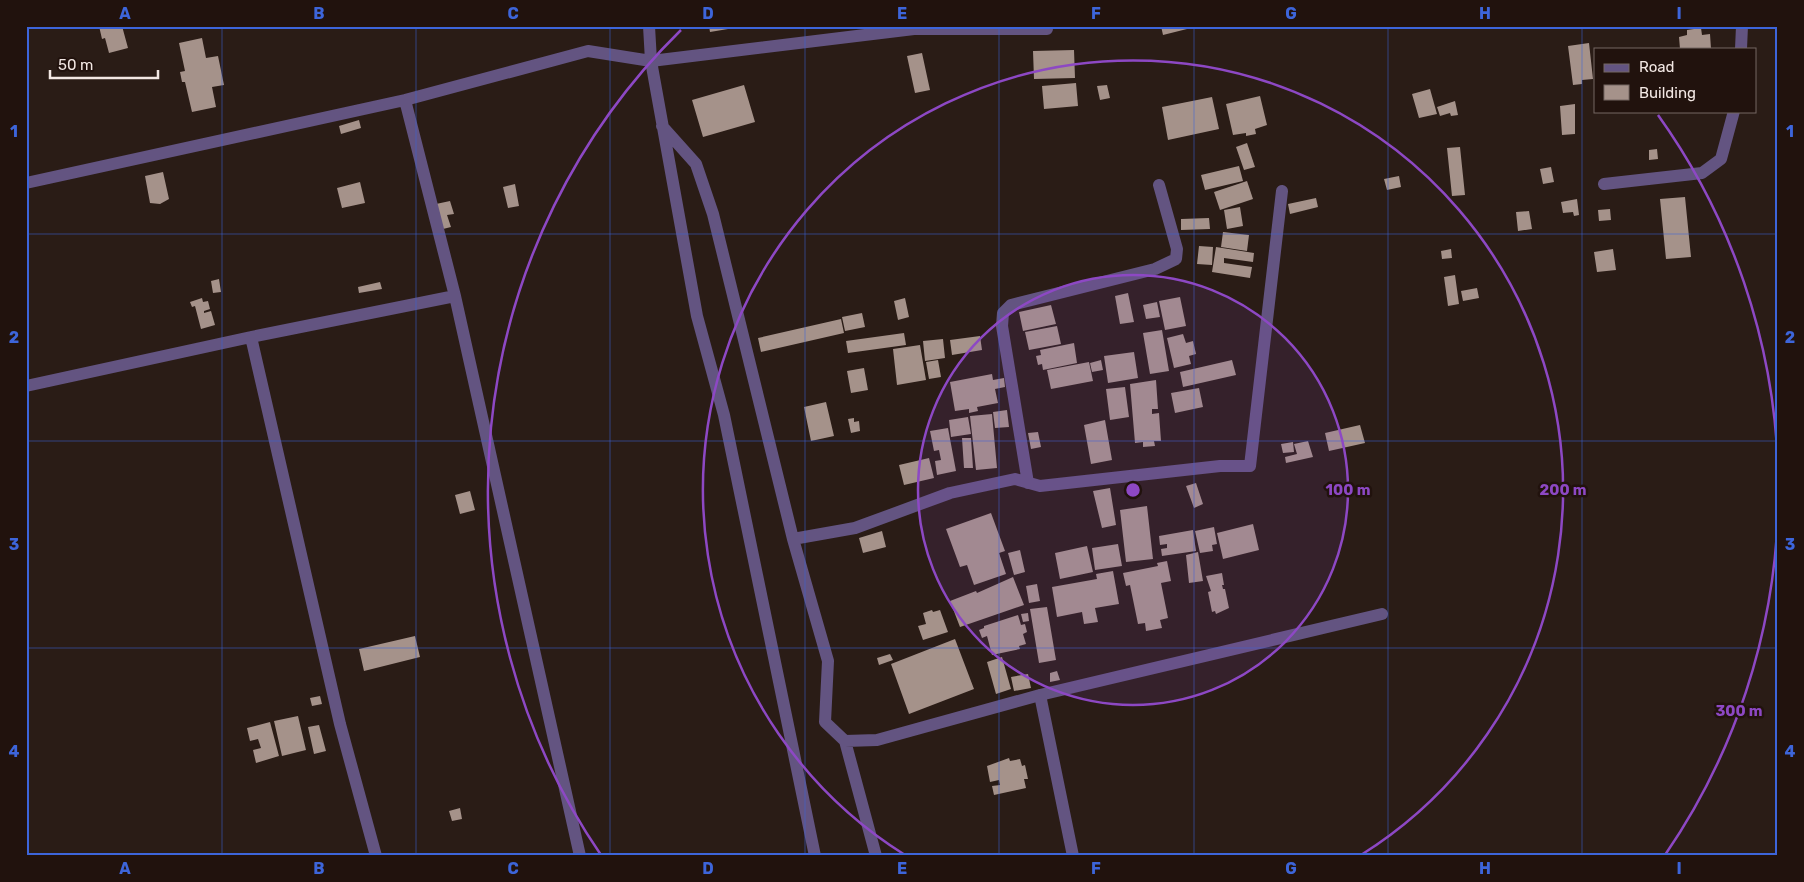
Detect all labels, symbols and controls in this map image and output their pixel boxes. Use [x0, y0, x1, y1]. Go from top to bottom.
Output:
text: A [119, 4, 131, 23]
text: B [313, 4, 325, 23]
text: C [507, 4, 519, 23]
text: D [702, 4, 714, 23]
text: E [897, 4, 907, 23]
text: F [1091, 4, 1101, 23]
text: G [1285, 4, 1297, 23]
text: H [1479, 4, 1491, 23]
text: I [1676, 4, 1682, 23]
scale bar [50, 48, 158, 80]
legend [1594, 48, 1756, 112]
text: 50 m [58, 56, 93, 74]
text: Road [1639, 58, 1675, 76]
text: Building [1639, 84, 1696, 102]
text: 1 [10, 122, 18, 141]
text: 1 [1786, 122, 1794, 141]
text: 2 [9, 328, 19, 347]
text: 2 [1785, 328, 1795, 347]
centre of rings [1124, 481, 1142, 499]
text: 100 m [1326, 481, 1370, 499]
text: 200 m [1539, 481, 1587, 499]
text: 3 [9, 535, 19, 554]
text: 3 [1785, 535, 1795, 554]
text: 300 m [1715, 702, 1763, 720]
text: 4 [9, 742, 20, 761]
text: 4 [1785, 742, 1796, 761]
text: A [119, 859, 131, 878]
text: B [313, 859, 325, 878]
text: C [507, 859, 519, 878]
text: D [702, 859, 714, 878]
text: E [897, 859, 907, 878]
text: F [1091, 859, 1101, 878]
text: G [1285, 859, 1297, 878]
text: H [1479, 859, 1491, 878]
text: I [1676, 859, 1682, 878]

